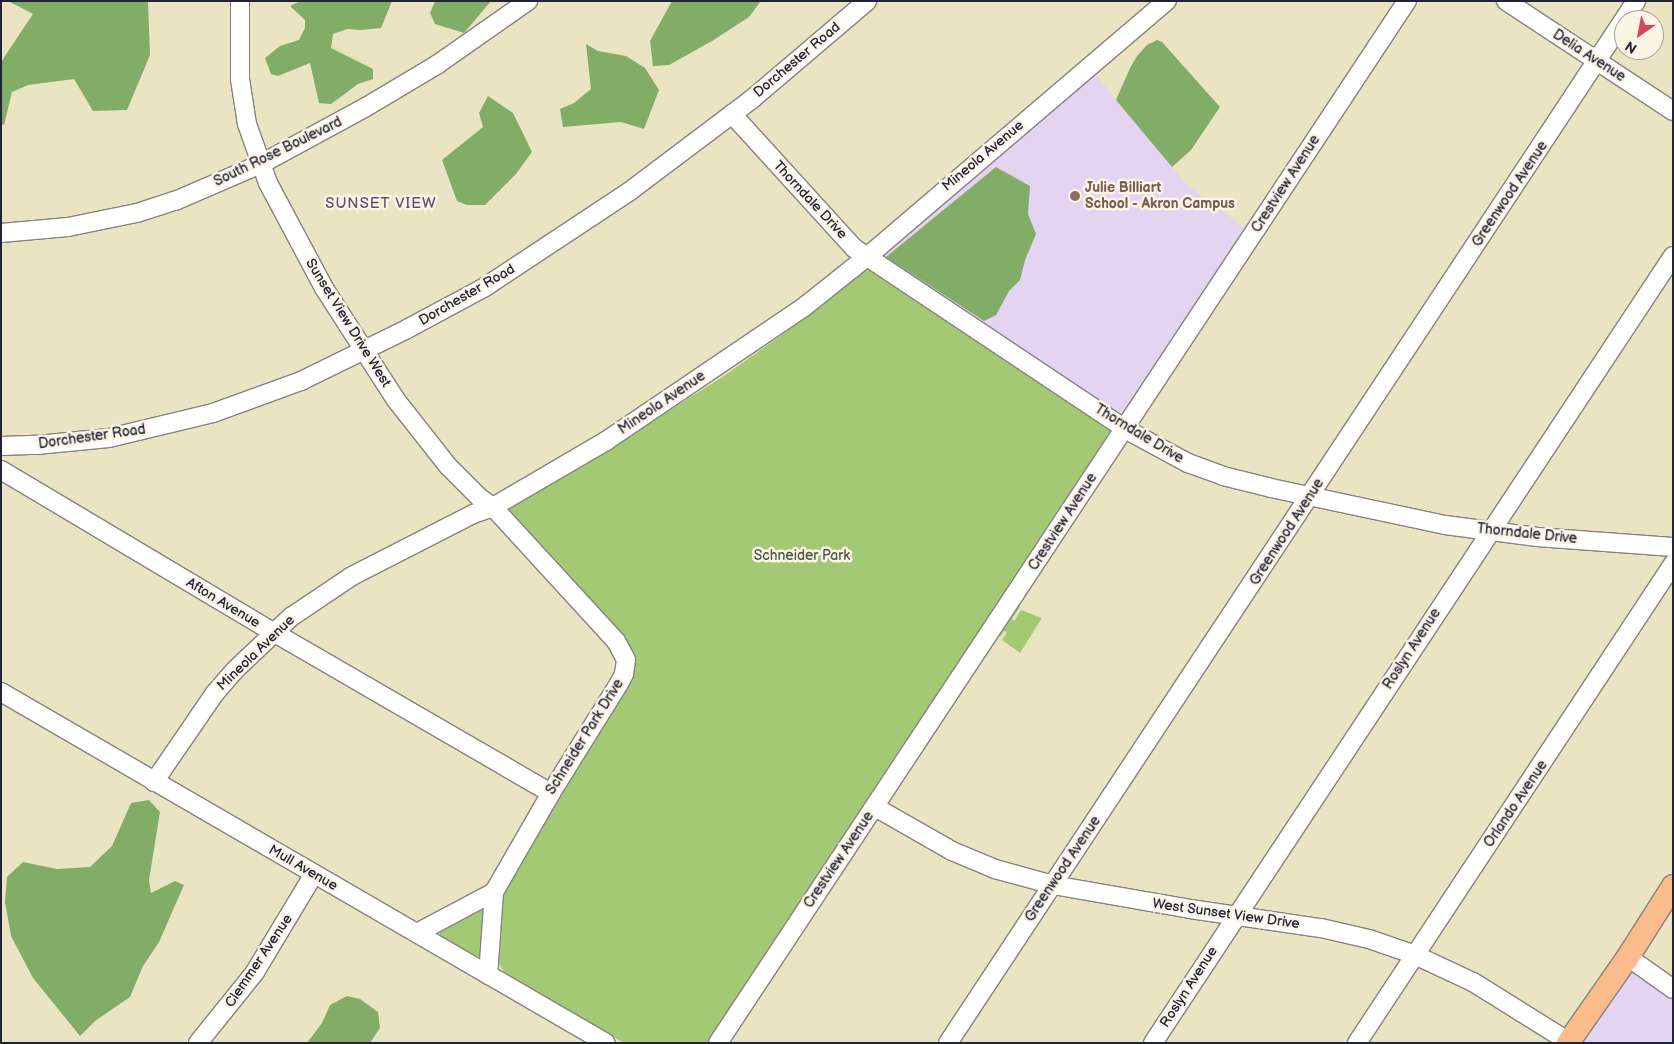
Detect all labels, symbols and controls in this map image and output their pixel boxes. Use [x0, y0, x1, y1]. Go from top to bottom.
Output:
north arrow [1614, 10, 1664, 60]
street label: Dorchester Road [750, 19, 844, 101]
street label: Delia Avenue [1549, 26, 1629, 86]
text: N [1622, 37, 1640, 57]
street label: South Rose Boulevard [211, 114, 345, 190]
street label: Mineola Avenue [939, 117, 1027, 195]
street label: Crestview Avenue [1248, 132, 1324, 236]
street label: Greenwood Avenue [1468, 138, 1552, 250]
street label: Thorndale Drive [770, 157, 850, 243]
place label: Julie Billiart School - Akron Campus [1085, 180, 1235, 212]
marker: Julie Billiart School - Akron Campus [1069, 190, 1081, 202]
district label: SUNSET VIEW [324, 195, 438, 213]
street label: Sunset View Drive West [301, 255, 395, 391]
street label: Dorchester Road [416, 261, 518, 329]
street label: Mineola Avenue [615, 368, 709, 438]
street label: Thorndale Drive [1092, 401, 1186, 467]
street label: Dorchester Road [37, 421, 147, 453]
street label: Crestview Avenue [1025, 470, 1101, 574]
street label: Greenwood Avenue [1246, 476, 1328, 588]
street label: Thorndale Drive [1476, 520, 1578, 548]
park label: Schneider Park [754, 548, 850, 564]
street label: Afton Avenue [183, 574, 263, 632]
street label: Roslyn Avenue [1380, 605, 1444, 693]
street label: Mineola Avenue [214, 612, 298, 694]
street label: Schneider Park Drive [543, 676, 627, 798]
street label: Orlando Avenue [1481, 757, 1551, 851]
street label: Crestview Avenue [801, 809, 877, 911]
street label: Greenwood Avenue [1021, 813, 1105, 925]
street label: Mull Avenue [266, 842, 340, 894]
street label: West Sunset View Drive [1151, 895, 1301, 933]
street label: Clemmer Avenue [222, 911, 296, 1011]
street label: Roslyn Avenue [1157, 943, 1221, 1031]

